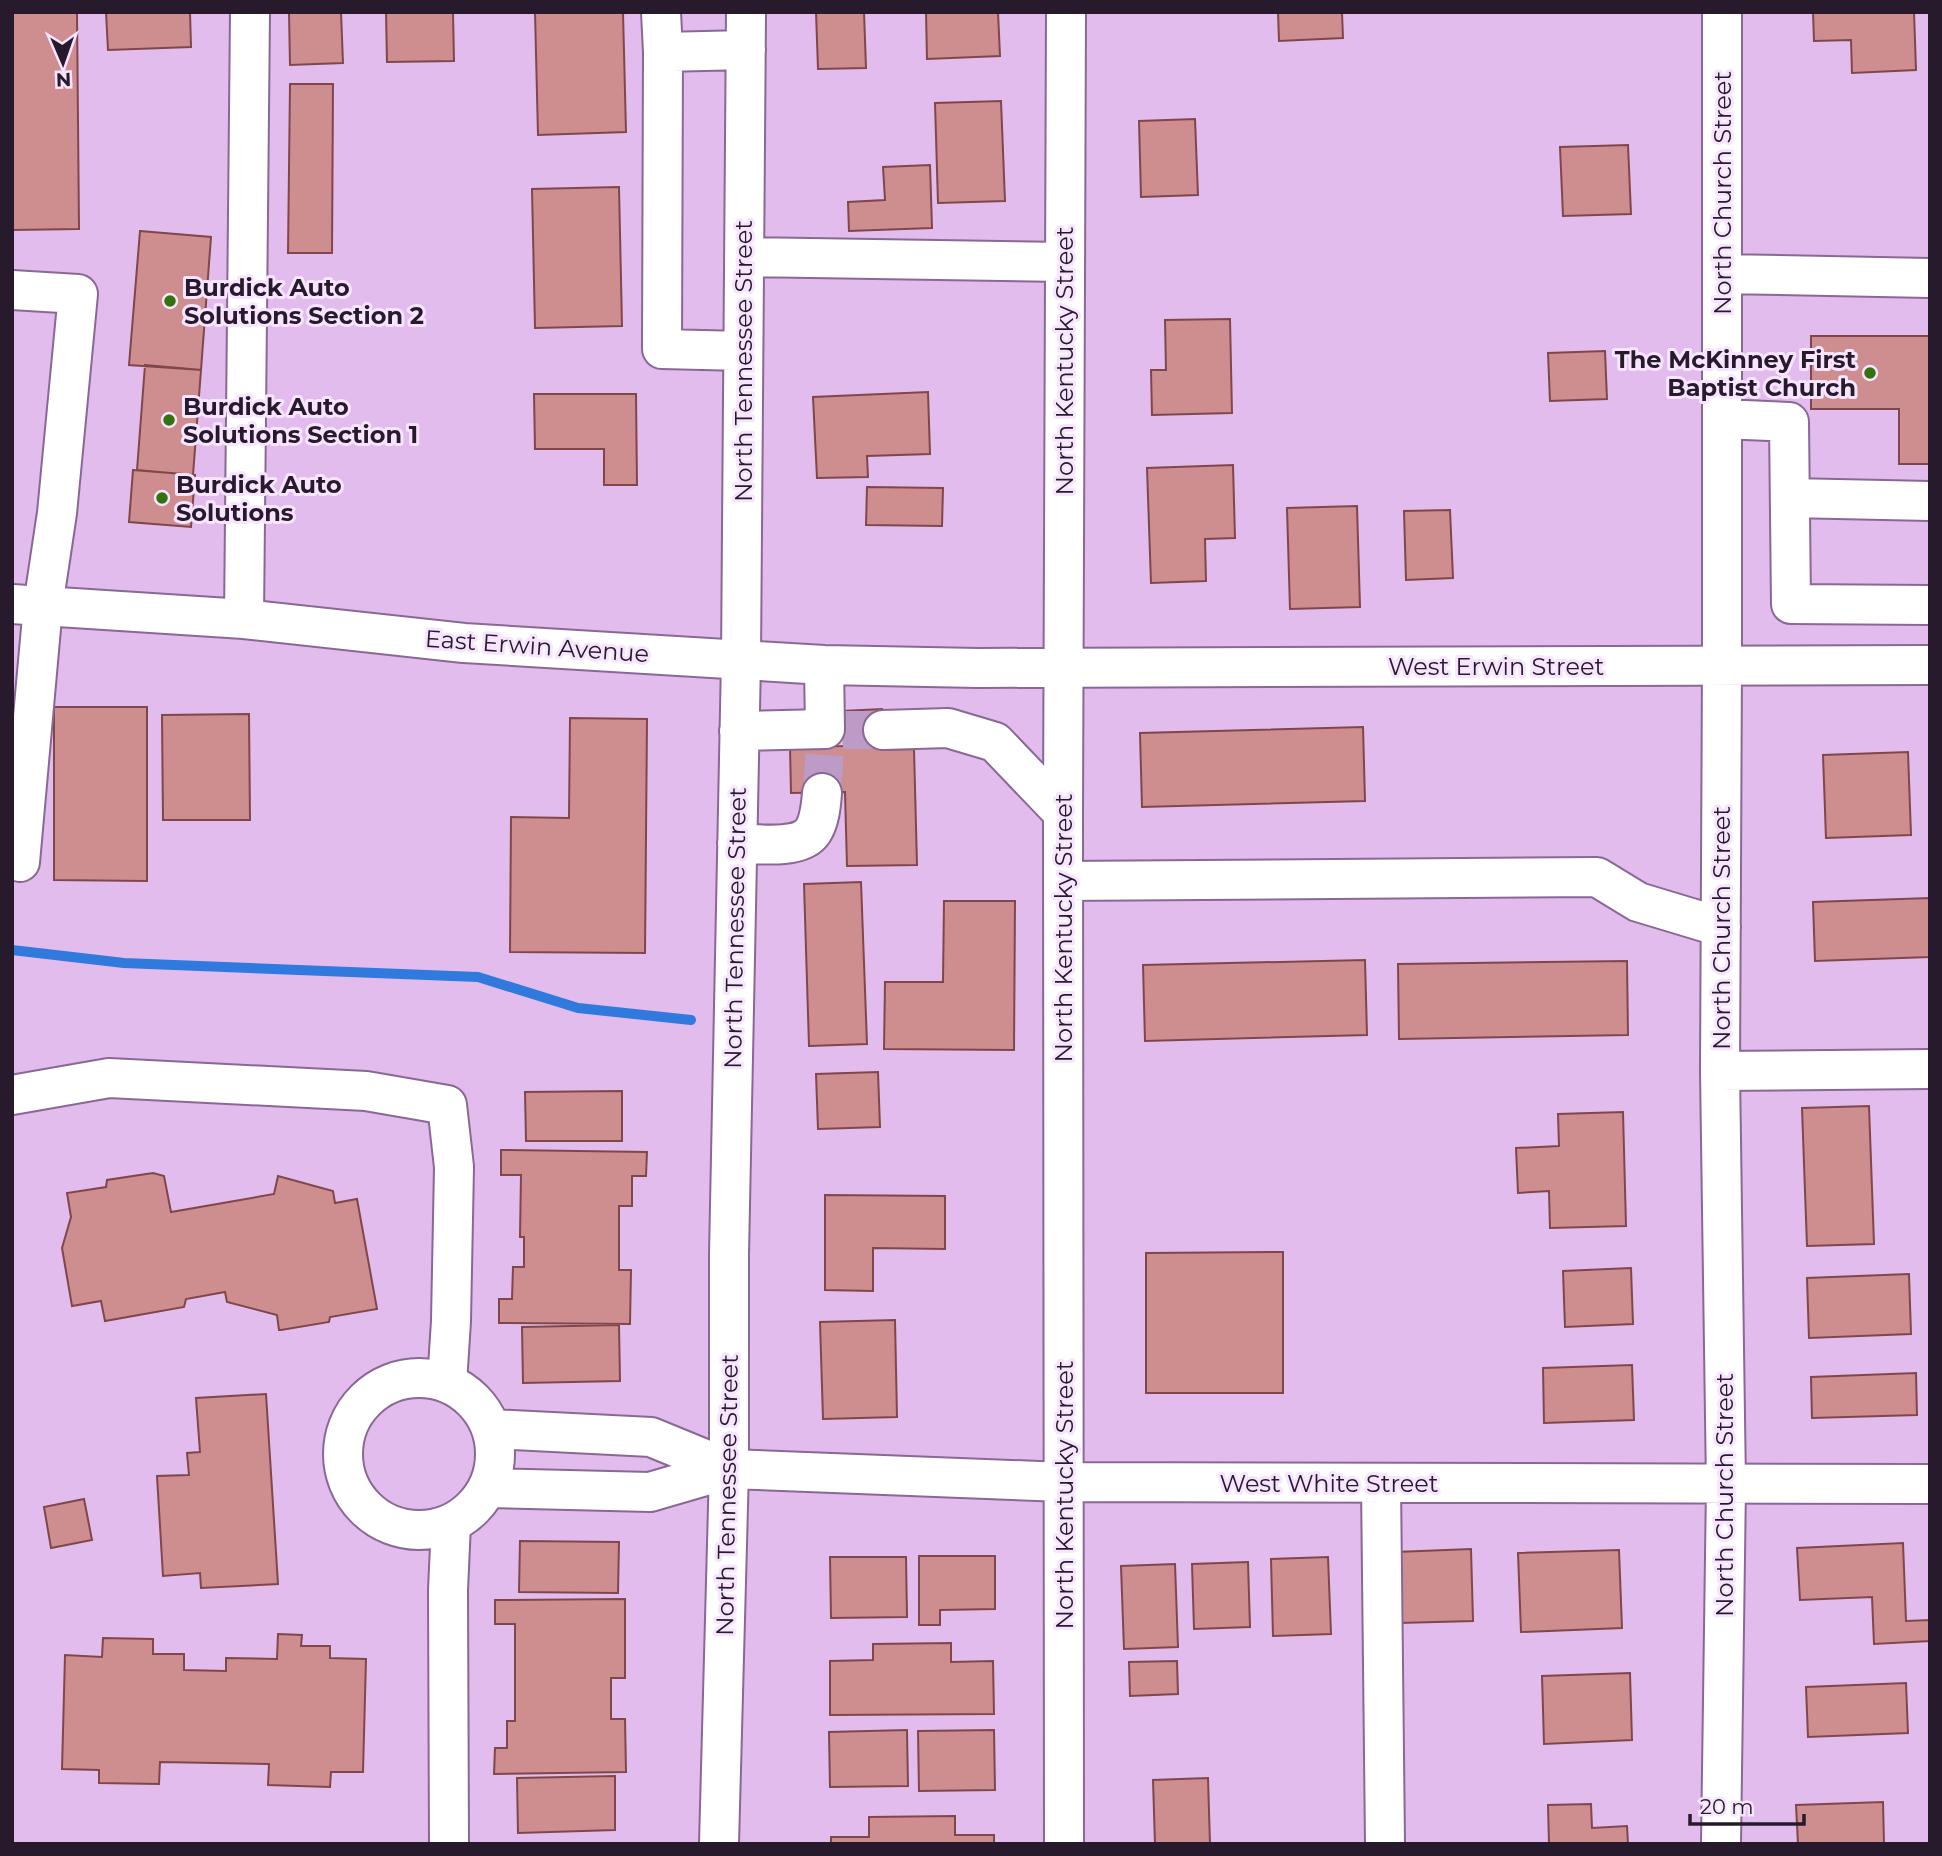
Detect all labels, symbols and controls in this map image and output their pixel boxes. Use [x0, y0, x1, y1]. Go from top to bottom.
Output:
north arrow [28, 28, 98, 98]
text: N [55, 68, 72, 91]
street label: North Church Street [1708, 71, 1737, 315]
street label: North Tennessee Street [729, 220, 758, 502]
street label: North Kentucky Street [1050, 226, 1079, 495]
place label: Burdick Auto Solutions Section 2 [184, 273, 424, 330]
marker: Burdick Auto Solutions Section 2 [162, 293, 178, 309]
place label: The McKinney First Baptist Church [1615, 345, 1857, 402]
marker: The McKinney First Baptist Church [1862, 365, 1878, 381]
place label: Burdick Auto Solutions Section 1 [183, 392, 418, 449]
marker: Burdick Auto Solutions Section 1 [161, 412, 177, 428]
place label: Burdick Auto Solutions [176, 470, 342, 527]
marker: Burdick Auto Solutions [154, 490, 170, 506]
street label: East Erwin Avenue [424, 624, 650, 668]
street label: West Erwin Street [1388, 652, 1604, 681]
street label: North Tennessee Street [718, 787, 752, 1069]
street label: North Kentucky Street [1049, 793, 1078, 1062]
street label: North Church Street [1707, 806, 1736, 1050]
street label: North Tennessee Street [710, 1354, 744, 1636]
street label: North Kentucky Street [1050, 1360, 1079, 1629]
street label: North Church Street [1710, 1373, 1739, 1617]
street label: West White Street [1220, 1469, 1439, 1498]
scale bar [1690, 1783, 1804, 1827]
text: 20 m [1700, 1794, 1754, 1819]

